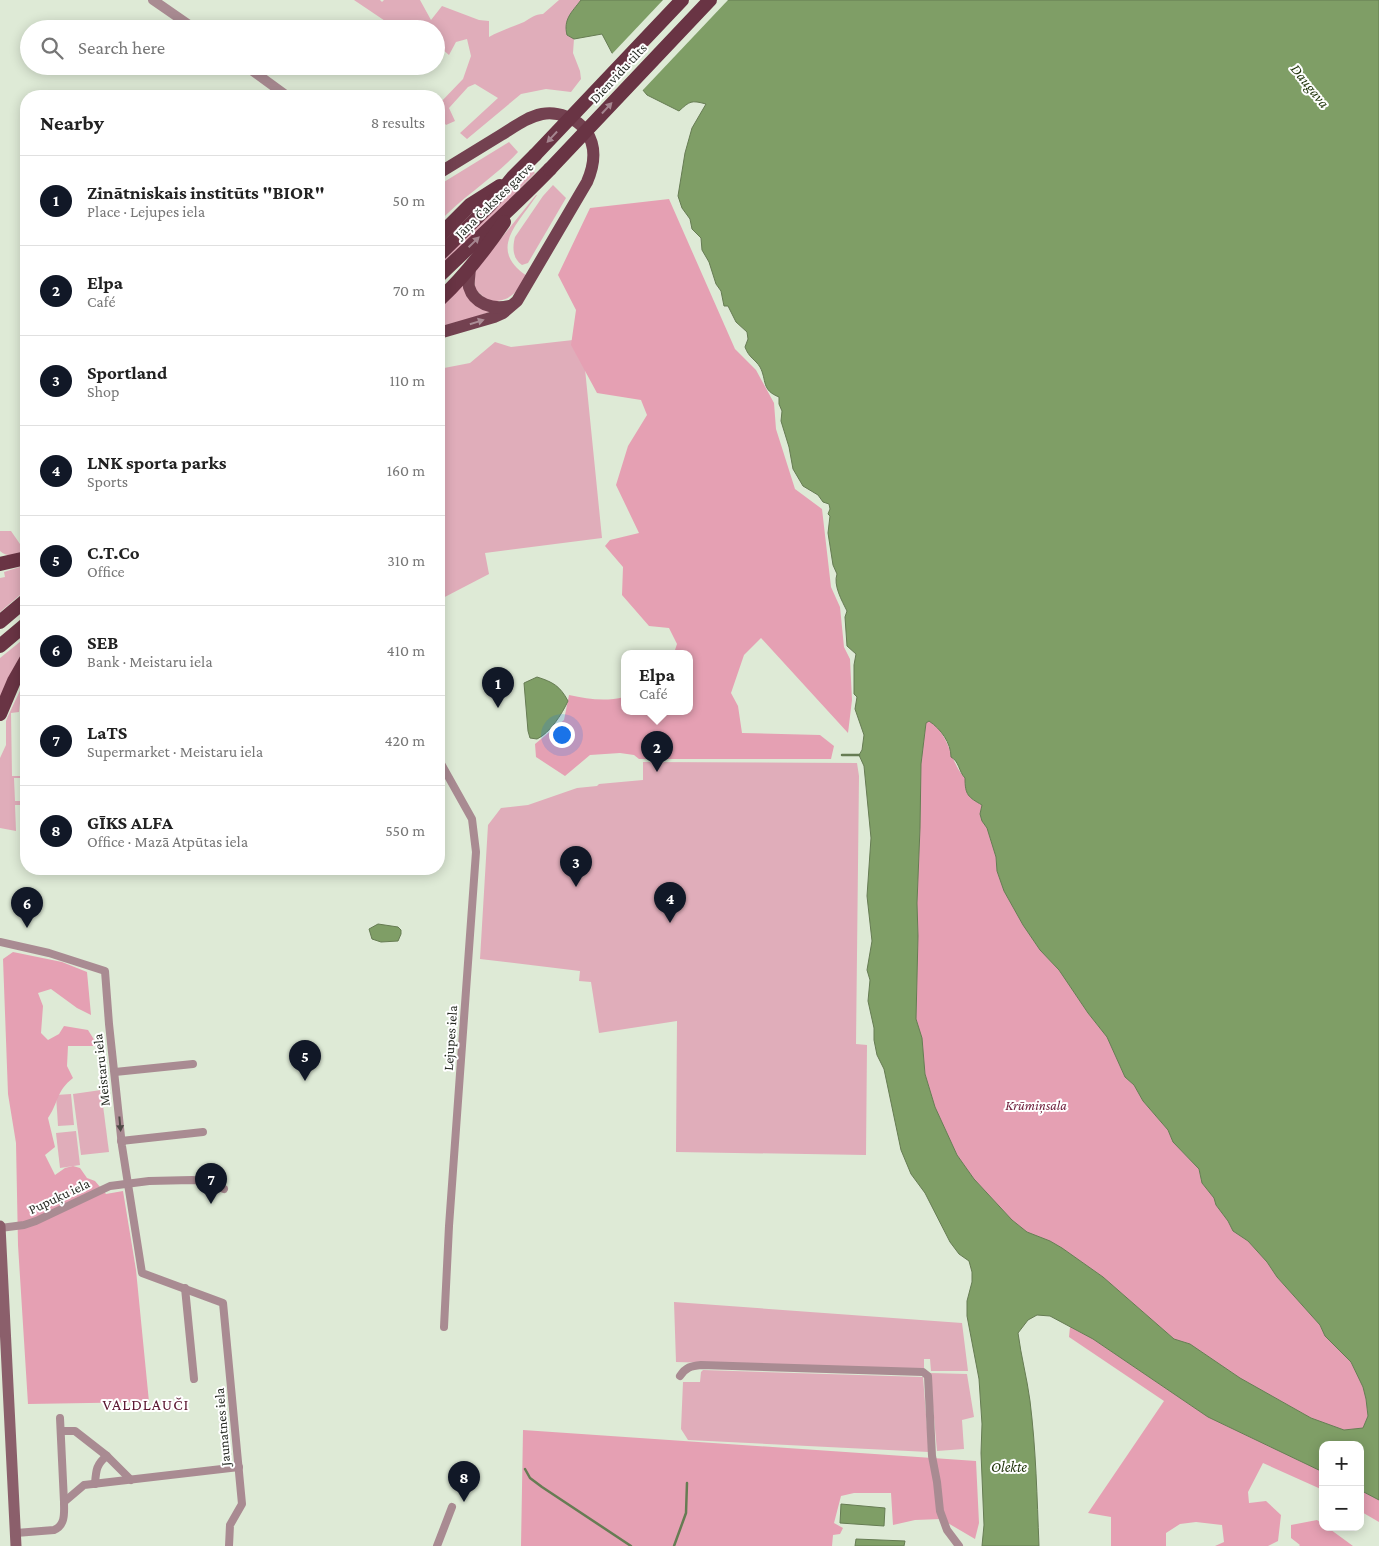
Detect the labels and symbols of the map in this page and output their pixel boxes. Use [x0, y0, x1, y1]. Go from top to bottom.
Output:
street label: Dienvidu tilts [586, 40, 650, 106]
water label: Daugava [1287, 61, 1332, 112]
one-way arrow [601, 102, 613, 114]
one-way arrow [546, 131, 558, 143]
street label: Jāņa Čakstes gatve [450, 158, 538, 244]
one-way arrow [468, 236, 480, 248]
one-way arrow [470, 317, 485, 325]
pin: 1 [482, 667, 514, 708]
your location [549, 722, 575, 748]
pin: 2 [641, 731, 673, 772]
pin: 3 [560, 846, 592, 887]
pin: 4 [654, 882, 686, 923]
pin: 6 [11, 887, 43, 928]
street label: Lejupes iela [440, 1004, 461, 1071]
street label: Meistaru iela [89, 1032, 113, 1107]
pin: 5 [289, 1040, 321, 1081]
park label: Krūmiņsala [1005, 1097, 1067, 1114]
one-way arrow [116, 1116, 124, 1132]
pin: 7 [195, 1163, 227, 1204]
street label: Pupuķu iela [26, 1175, 94, 1219]
street label: Jaunatnes iela [211, 1387, 234, 1469]
district label: VALDLAUČI [103, 1396, 189, 1413]
water label: Olekte [991, 1459, 1027, 1475]
pin: 8 [448, 1461, 480, 1502]

